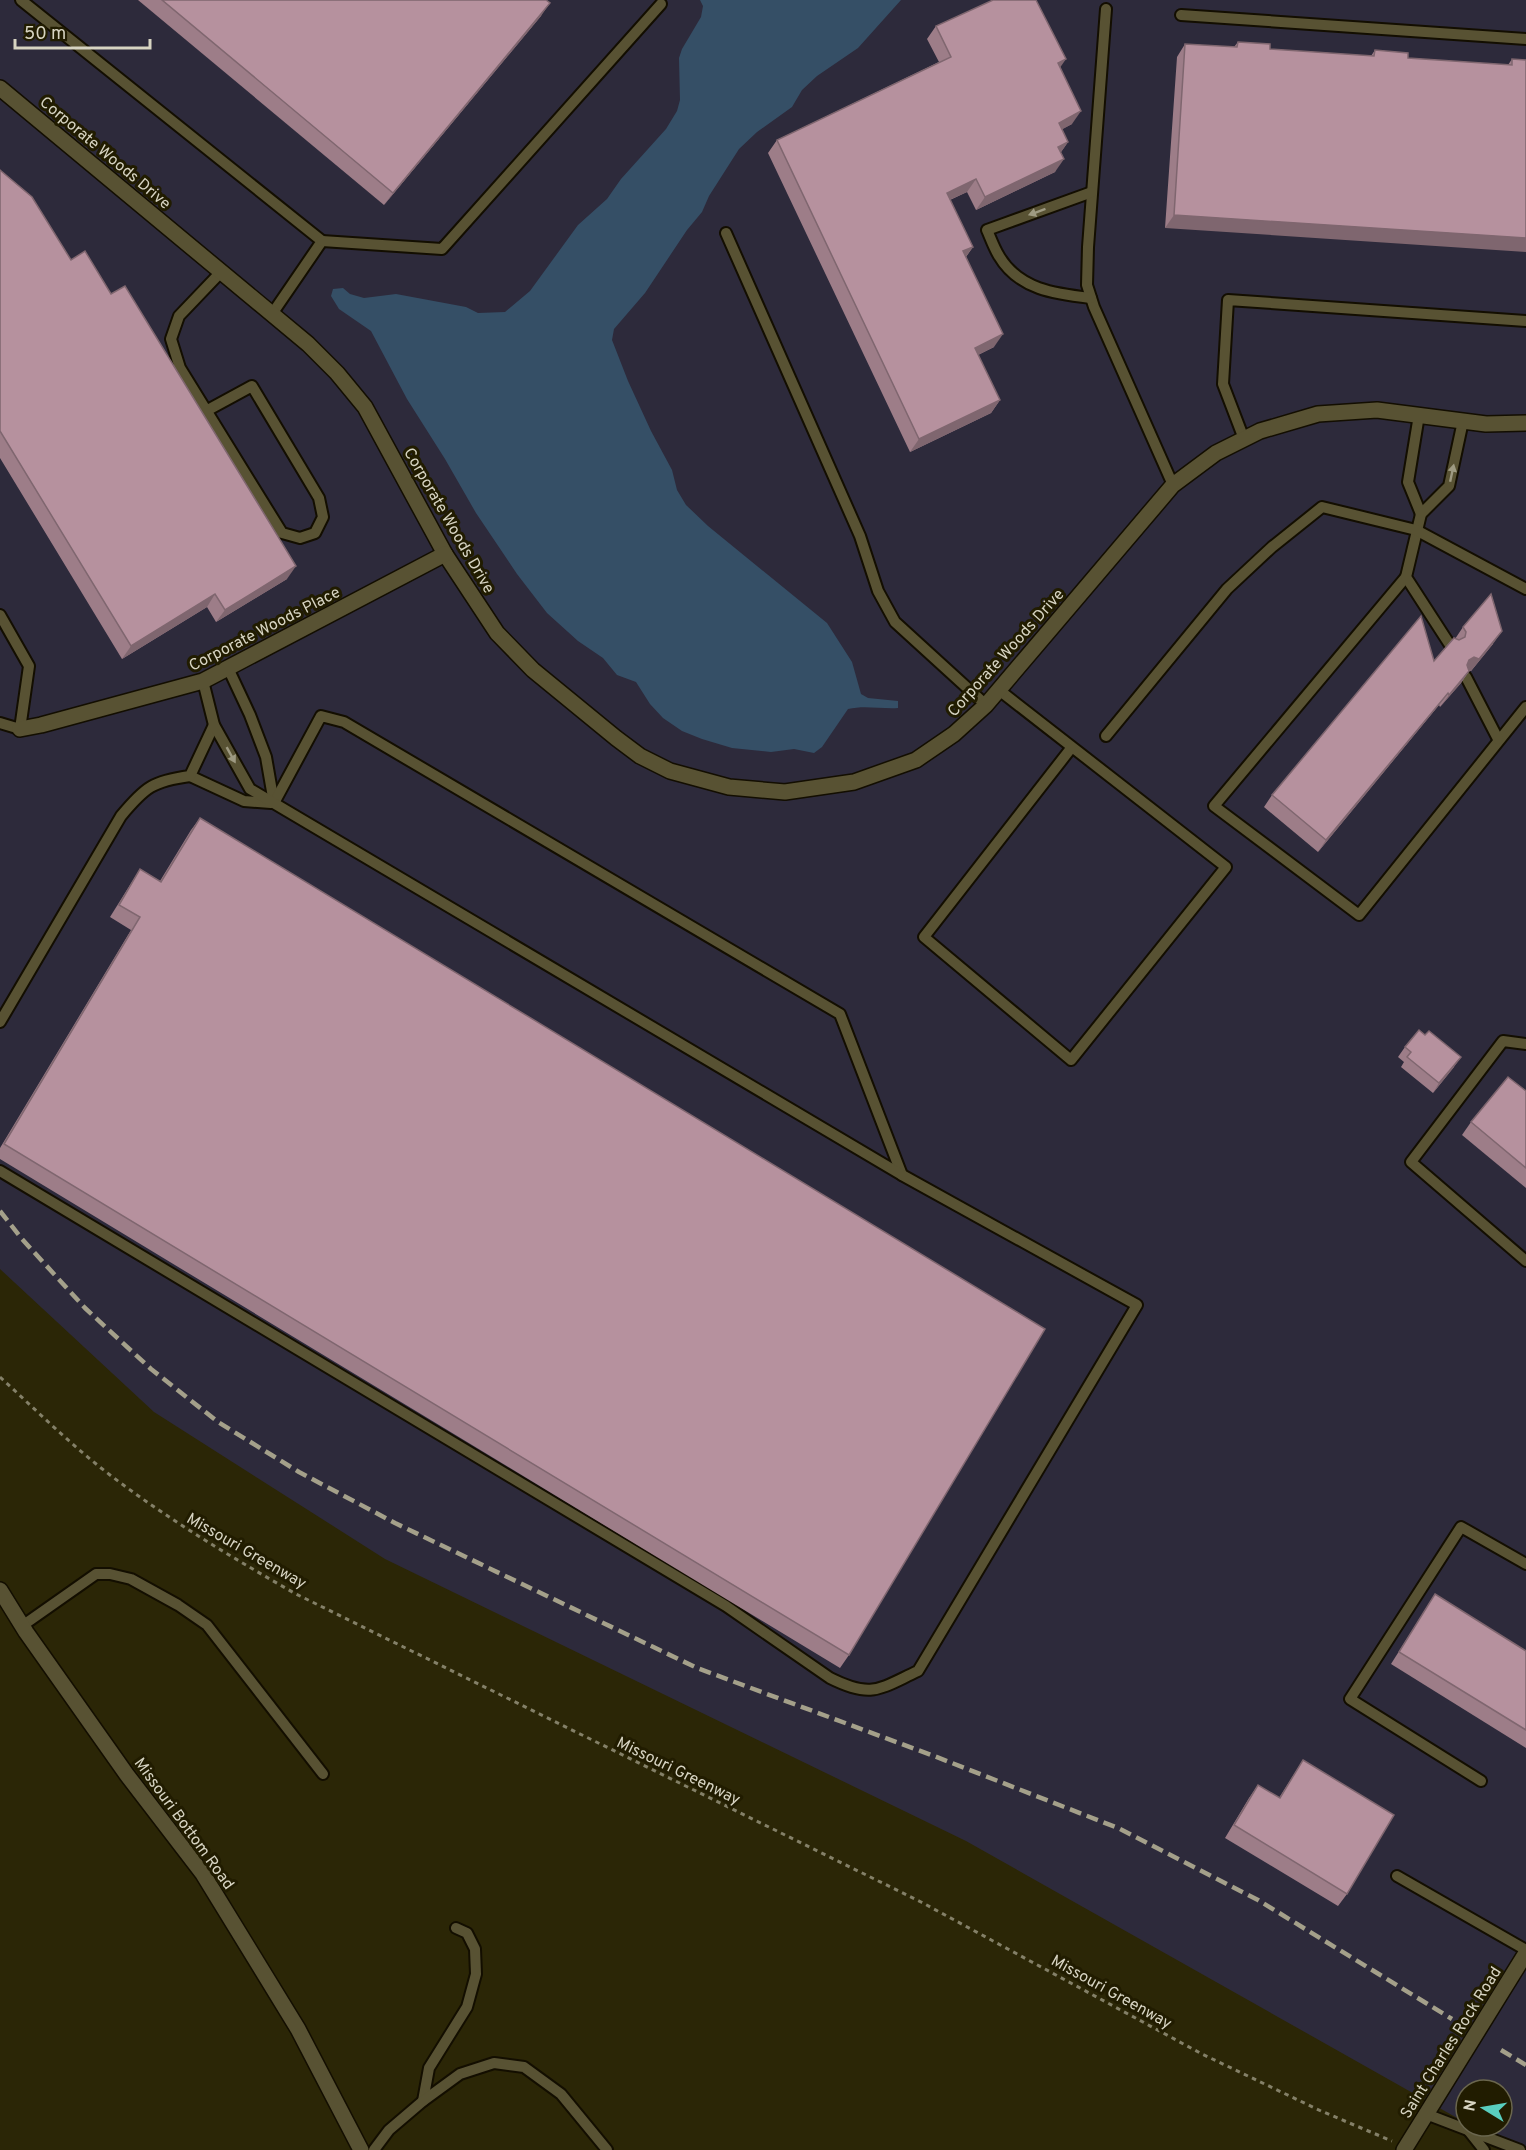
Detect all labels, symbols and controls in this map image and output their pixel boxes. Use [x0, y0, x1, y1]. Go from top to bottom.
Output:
scale bar [15, 12, 150, 50]
text: 50 m [24, 23, 66, 46]
street label: Corporate Woods Drive [35, 93, 174, 214]
one-way arrow [1028, 207, 1046, 217]
street label: Corporate Woods Drive [398, 444, 498, 598]
one-way arrow [1448, 463, 1457, 482]
street label: Corporate Woods Place [186, 583, 344, 677]
street label: Corporate Woods Drive [944, 585, 1069, 721]
one-way arrow [226, 747, 236, 764]
street label: Missouri Greenway [182, 1509, 310, 1594]
street label: Missouri Greenway [613, 1733, 743, 1810]
street label: Missouri Bottom Road [129, 1754, 238, 1894]
street label: Missouri Greenway [1047, 1951, 1175, 2034]
street label: Saint Charles Rock Road [1397, 1963, 1507, 2123]
north arrow [1454, 2078, 1514, 2138]
text: N [1460, 2098, 1482, 2113]

